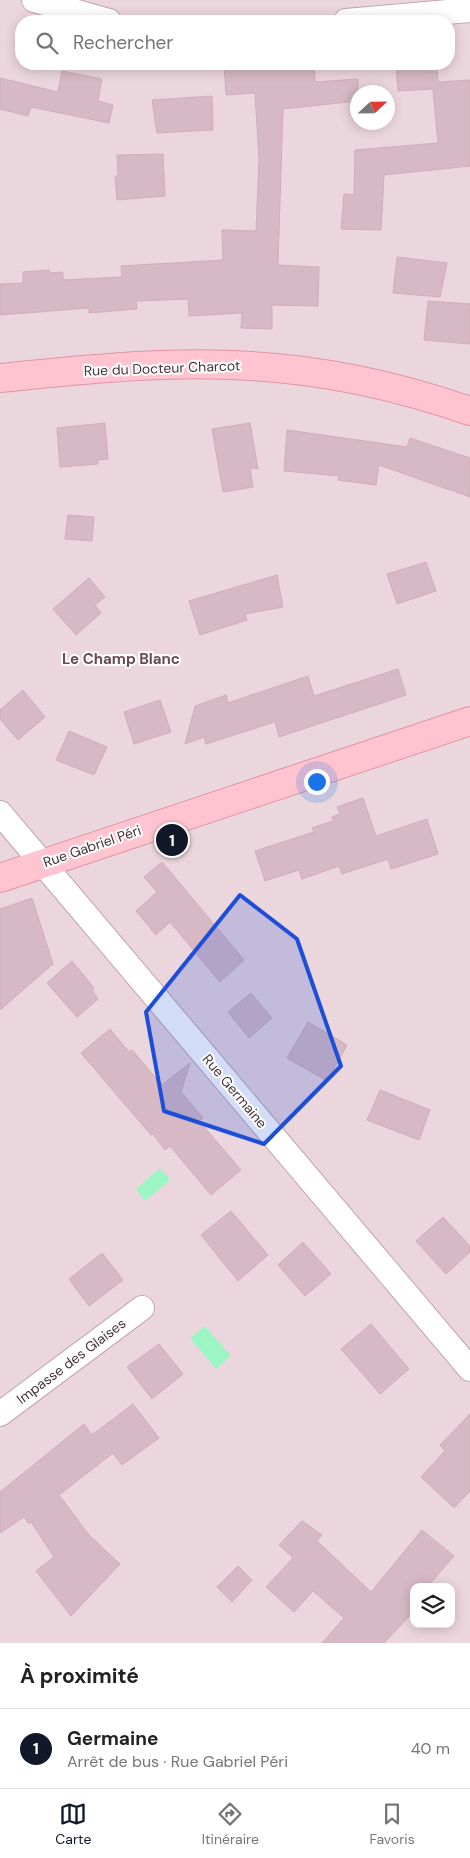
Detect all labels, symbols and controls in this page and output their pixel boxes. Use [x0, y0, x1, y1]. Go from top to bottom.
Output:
search box [15, 15, 455, 70]
icon: search [33, 29, 61, 57]
text: Rechercher [73, 30, 173, 55]
north arrow [350, 85, 395, 130]
street label: Rue du Docteur Charcot [83, 356, 241, 380]
district label: Le Champ Blanc [62, 649, 180, 669]
your location [304, 769, 330, 795]
street label: Rue Gabriel Péri [41, 821, 143, 871]
pin: 1 [156, 821, 188, 859]
street label: Rue Germaine [199, 1050, 271, 1132]
street label: Impasse des Glaises [13, 1314, 129, 1408]
map controls [410, 1583, 455, 1628]
button: layers [410, 1583, 455, 1628]
text: À proximité [20, 1662, 139, 1690]
text: Germaine [67, 1726, 158, 1751]
text: 1 [33, 1738, 39, 1759]
text: 40 m [411, 1738, 450, 1759]
text: Arrêt de bus · Rue Gabriel Péri [67, 1751, 288, 1772]
tab: Carte [55, 1800, 91, 1848]
tab: Itinéraire [202, 1800, 259, 1848]
tab: Favoris [369, 1800, 415, 1848]

